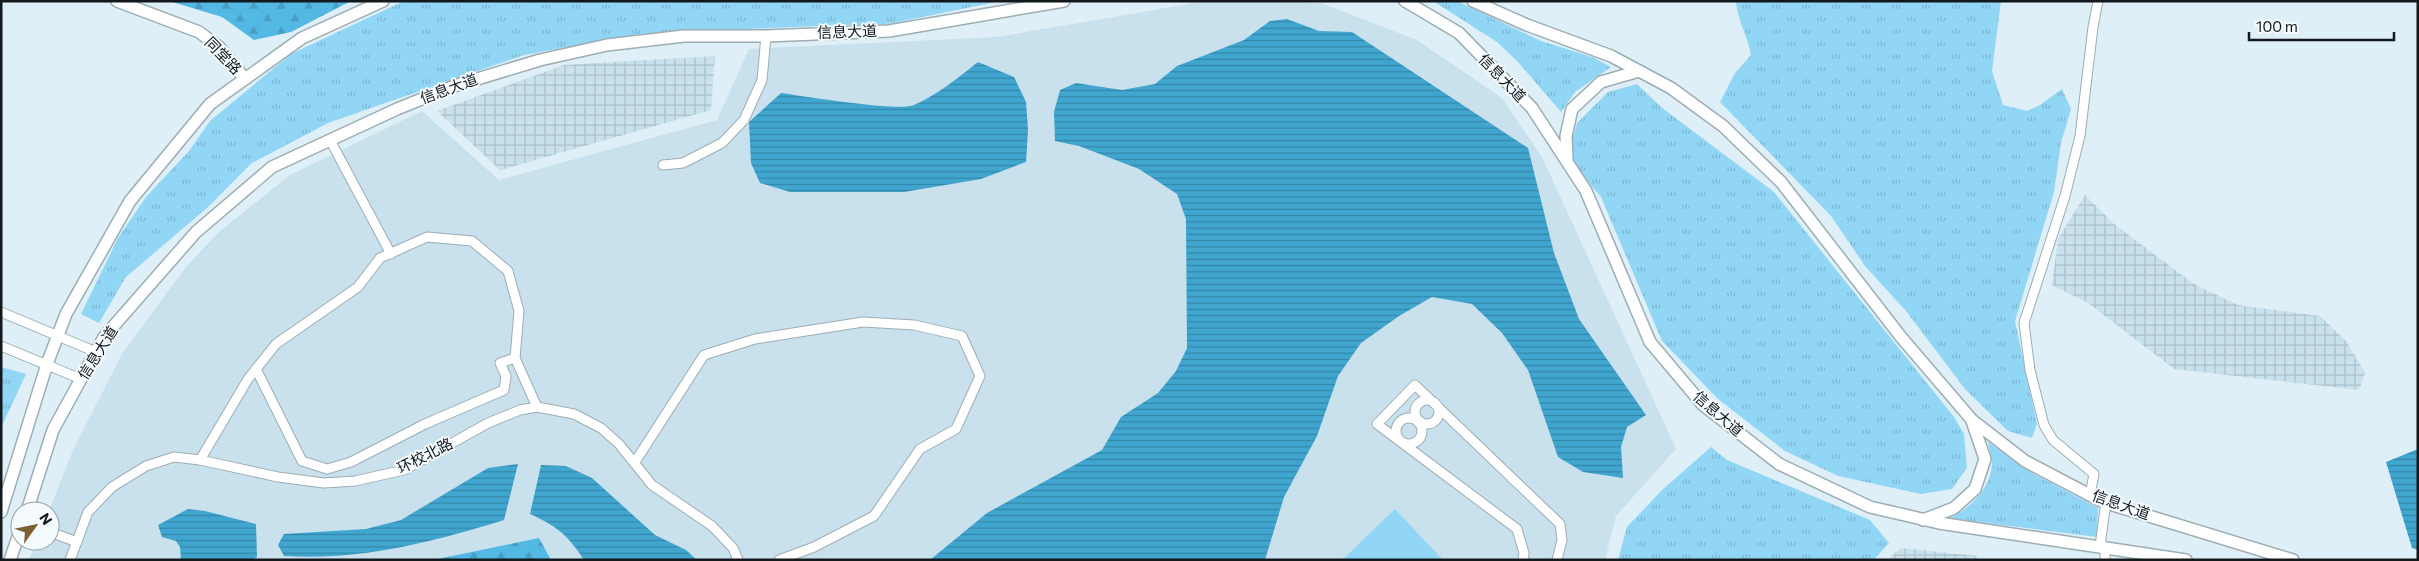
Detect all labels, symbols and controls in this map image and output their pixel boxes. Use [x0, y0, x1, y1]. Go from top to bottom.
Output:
scale bar [2249, 10, 2394, 42]
text: 100 m [2256, 17, 2298, 35]
street label: 信息大道 [817, 21, 877, 41]
street label: 同堂路 [202, 33, 246, 78]
street label: 信息大道 [1475, 49, 1530, 105]
street label: 信息大道 [417, 69, 480, 107]
street label: 信息大道 [74, 322, 121, 383]
street label: 信息大道 [1690, 387, 1747, 440]
street label: 环校北路 [394, 433, 455, 477]
street label: 信息大道 [2090, 485, 2153, 523]
north arrow [10, 501, 60, 551]
text: N [36, 510, 56, 528]

